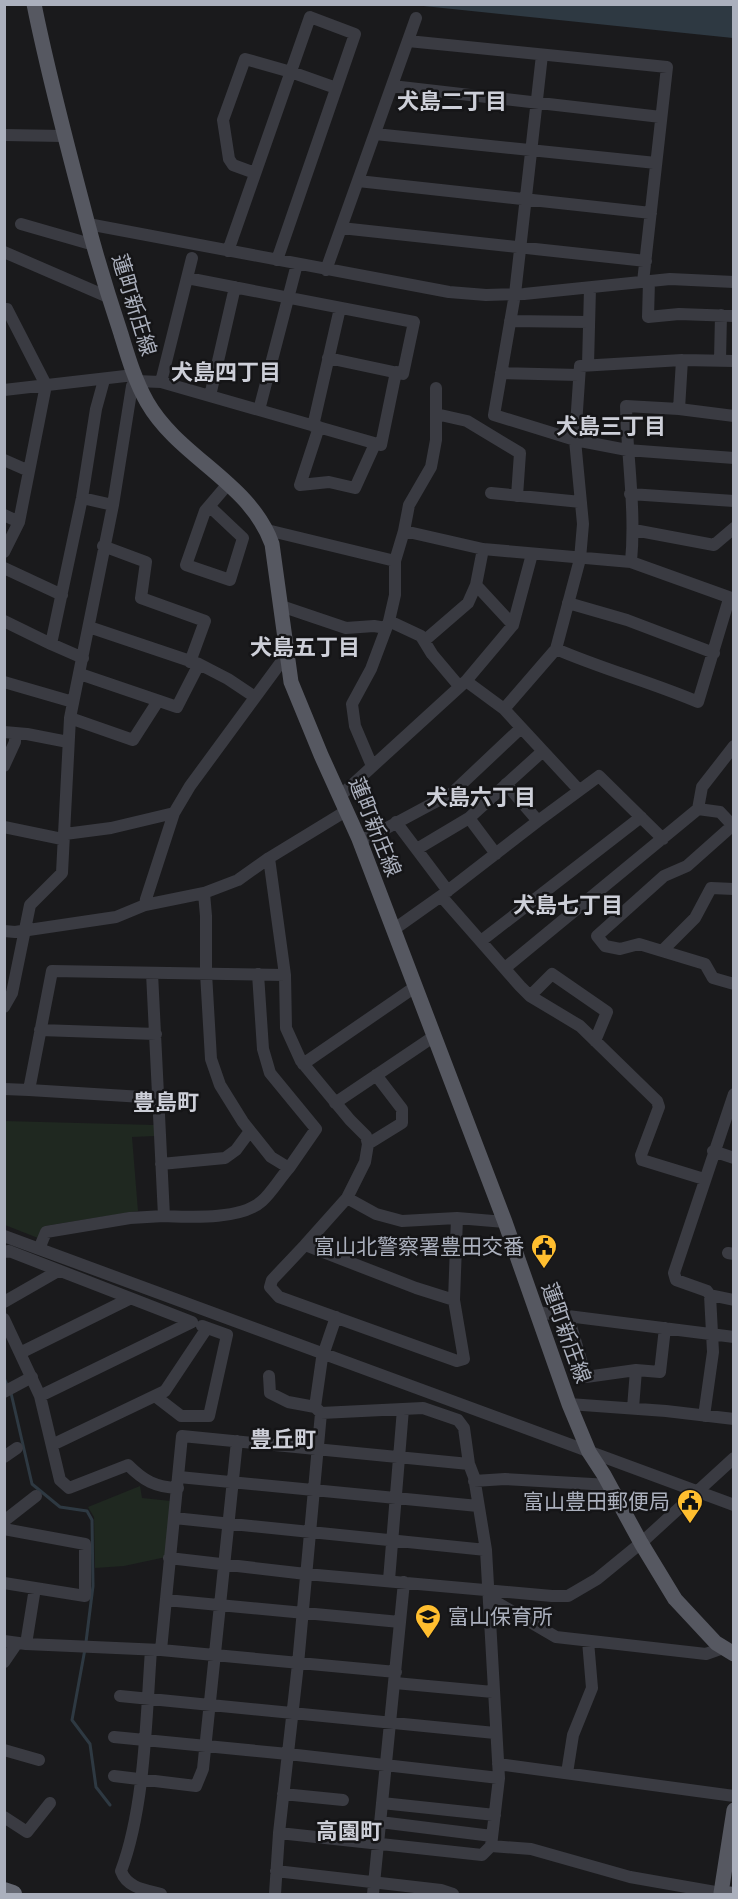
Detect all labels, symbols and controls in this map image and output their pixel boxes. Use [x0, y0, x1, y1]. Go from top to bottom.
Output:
district label: 犬島二丁目 [397, 84, 507, 118]
street label: 蓮町新庄線 [104, 250, 166, 360]
district label: 犬島四丁目 [171, 355, 281, 389]
district label: 犬島三丁目 [556, 409, 666, 443]
district label: 犬島五丁目 [250, 630, 360, 664]
street label: 蓮町新庄線 [341, 772, 410, 881]
district label: 犬島六丁目 [426, 780, 536, 814]
district label: 犬島七丁目 [513, 888, 623, 922]
district label: 豊島町 [133, 1085, 199, 1119]
place label: 富山北警察署豊田交番 [314, 1230, 524, 1262]
public building icon: 富山北警察署豊田交番 [529, 1232, 559, 1270]
street label: 蓮町新庄線 [534, 1278, 600, 1387]
district label: 豊丘町 [250, 1422, 316, 1456]
place label: 富山豊田郵便局 [523, 1485, 670, 1517]
public building icon: 富山豊田郵便局 [675, 1487, 705, 1525]
place label: 富山保育所 [448, 1600, 553, 1632]
school or university icon: 富山保育所 [413, 1602, 443, 1640]
district label: 高園町 [316, 1814, 382, 1848]

